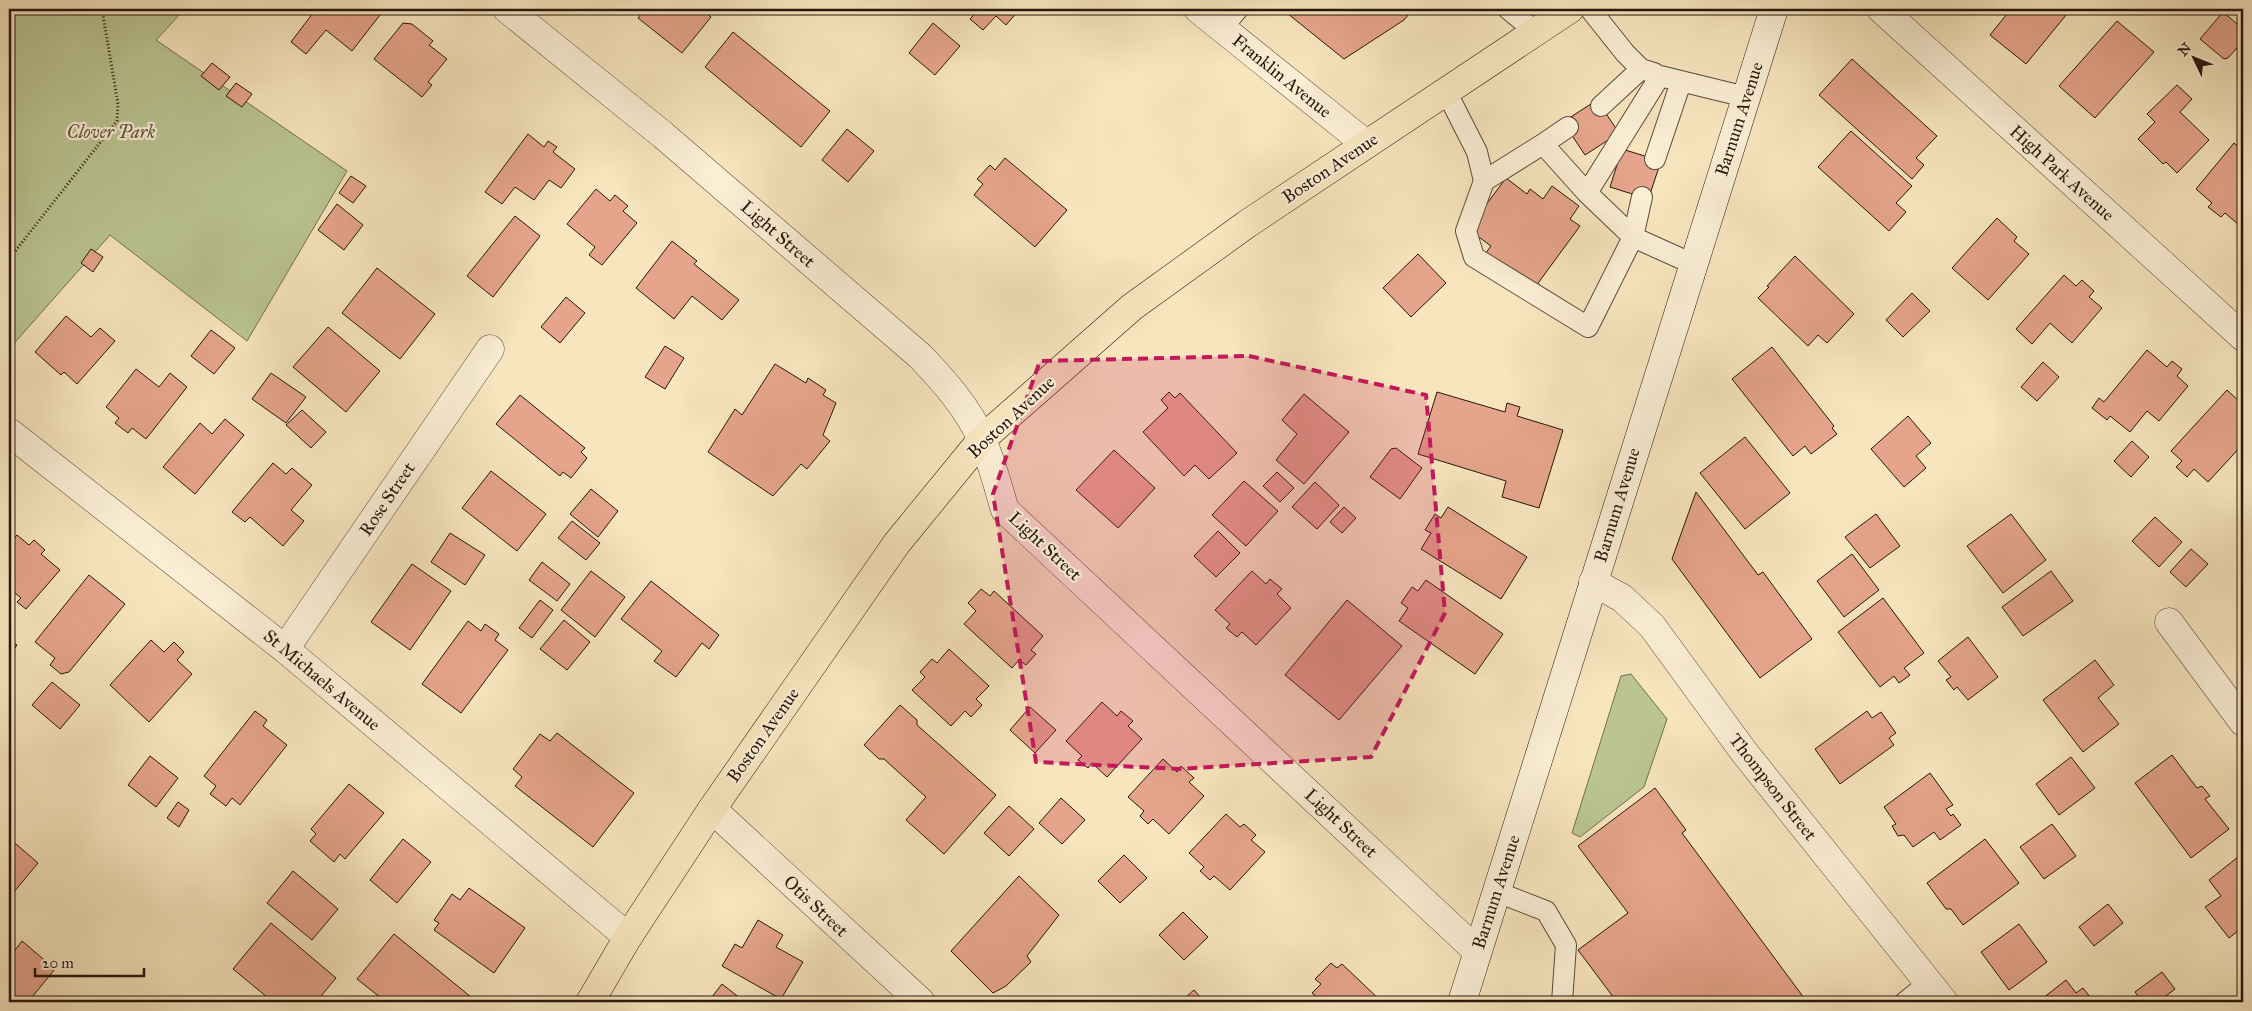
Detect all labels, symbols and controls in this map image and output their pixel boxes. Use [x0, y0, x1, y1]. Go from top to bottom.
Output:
street label: Franklin Avenue [1228, 29, 1336, 123]
north arrow [2170, 32, 2220, 82]
text: N [2175, 39, 2195, 60]
street label: Barnum Avenue [1710, 59, 1768, 179]
street label: High Park Avenue [2004, 120, 2119, 227]
park label: Clover Park [67, 121, 155, 143]
street label: Boston Avenue [1278, 128, 1382, 208]
street label: Light Street [736, 196, 820, 273]
street label: Boston Avenue [963, 371, 1059, 463]
street label: Barnum Avenue [1589, 445, 1645, 565]
street label: Rose Street [354, 457, 420, 540]
street label: Light Street [1003, 507, 1086, 586]
street label: St Michaels Avenue [259, 625, 385, 735]
street label: Boston Avenue [722, 683, 804, 787]
street label: Thompson Street [1724, 729, 1822, 845]
street label: Light Street [1299, 784, 1382, 863]
street label: Barnum Avenue [1467, 832, 1525, 952]
street label: Otis Street [779, 871, 853, 942]
scale bar [35, 946, 144, 978]
text: 20 m [42, 954, 74, 972]

